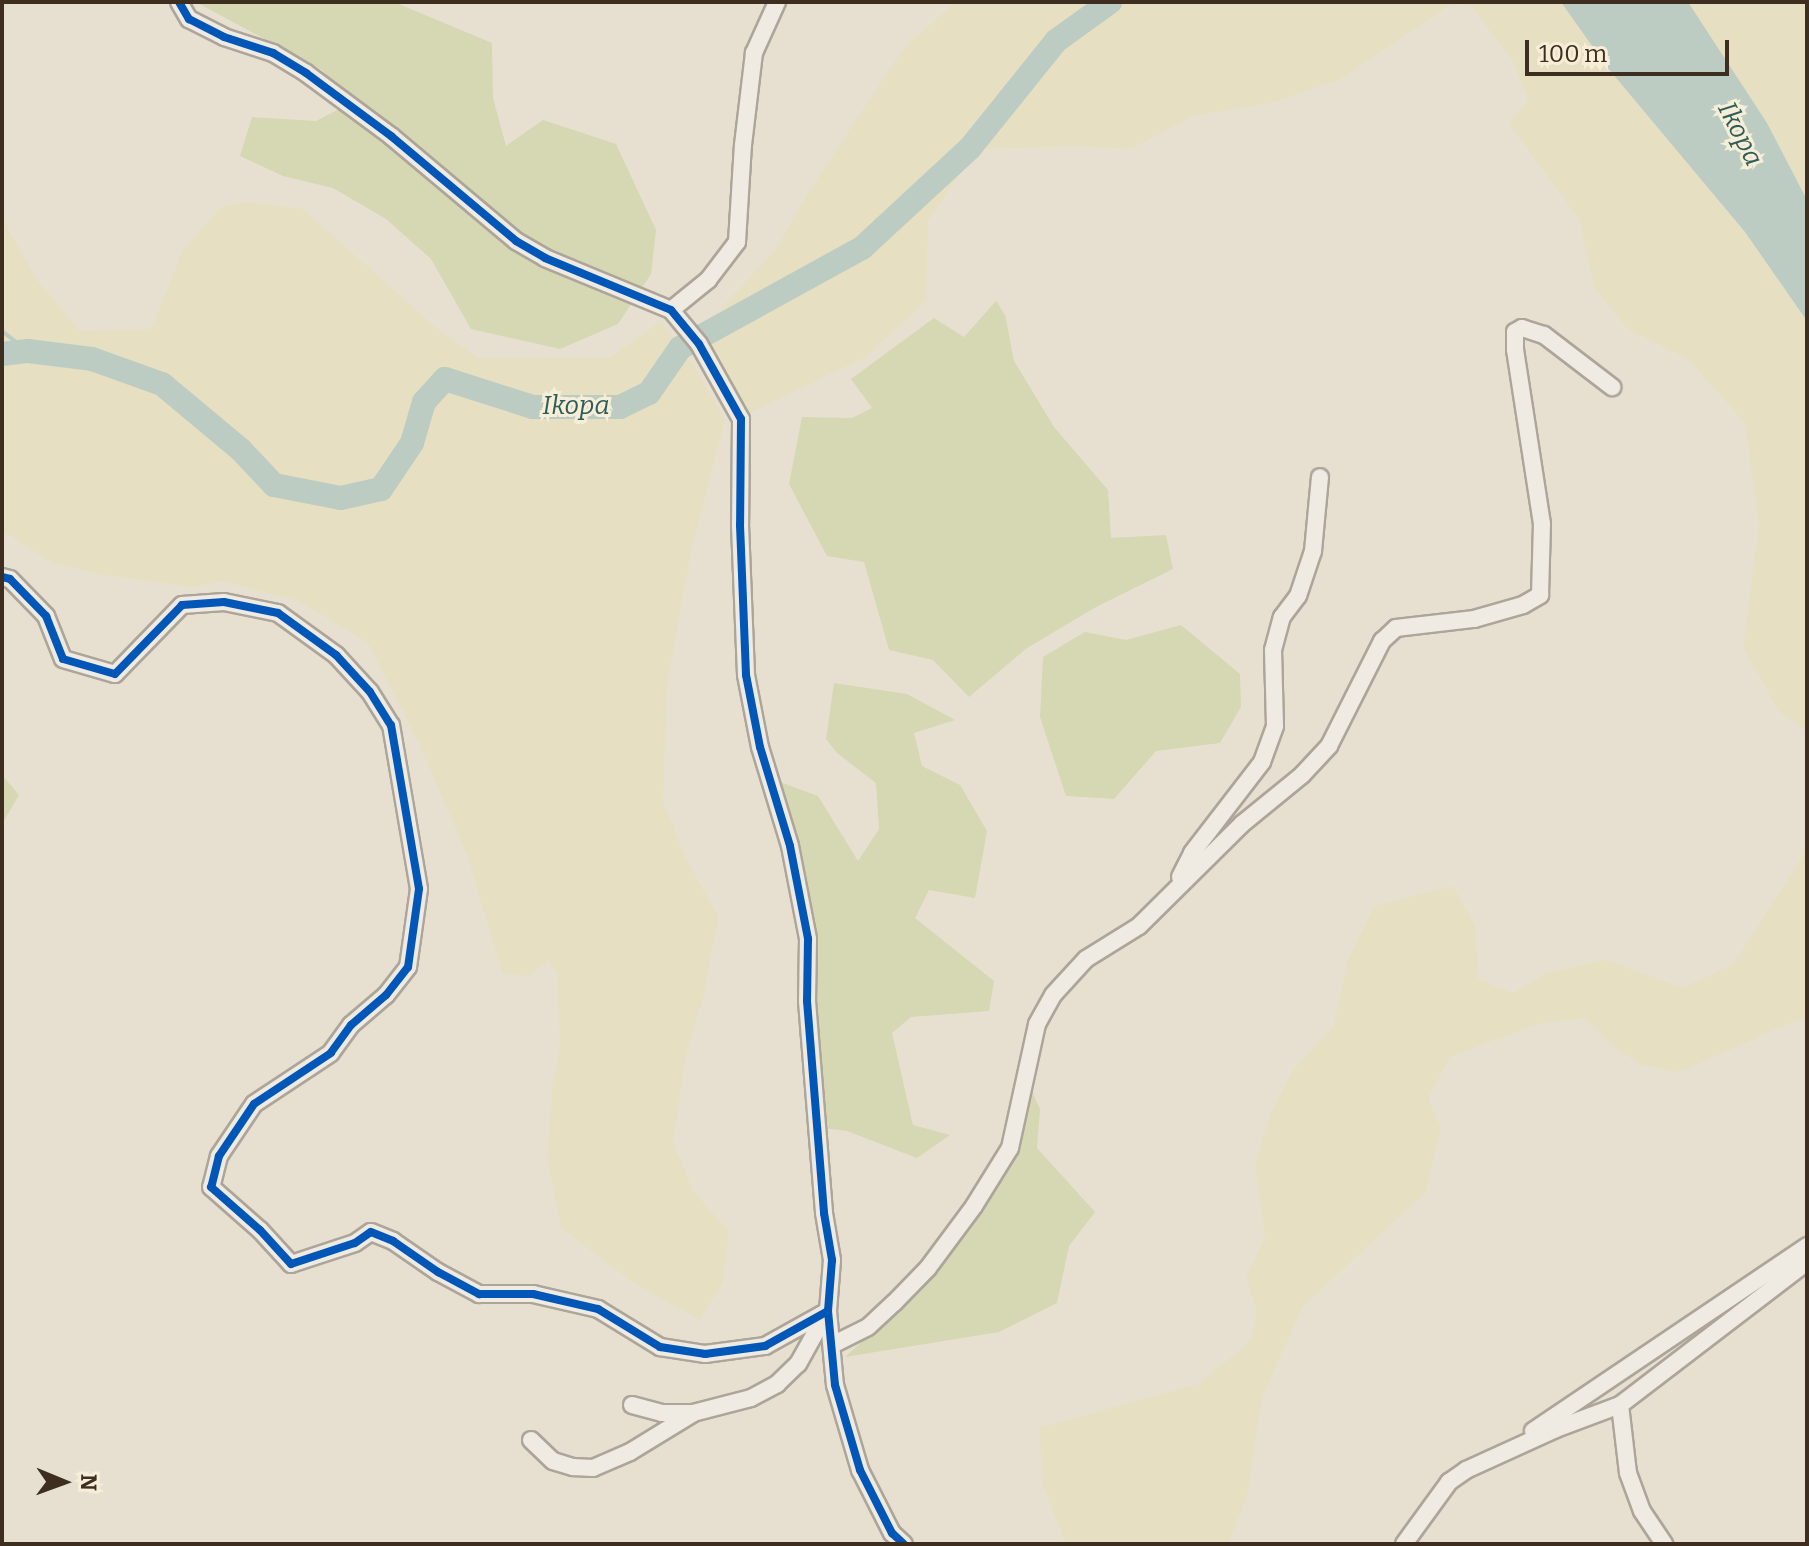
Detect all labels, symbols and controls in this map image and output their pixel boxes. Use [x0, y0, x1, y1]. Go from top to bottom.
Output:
scale bar [1529, 24, 1733, 74]
text: 100 m [1539, 40, 1607, 68]
water label: Ikopa [1711, 97, 1769, 171]
water label: Ikopa [542, 390, 610, 422]
north arrow [24, 1442, 104, 1522]
text: N [75, 1474, 102, 1491]

